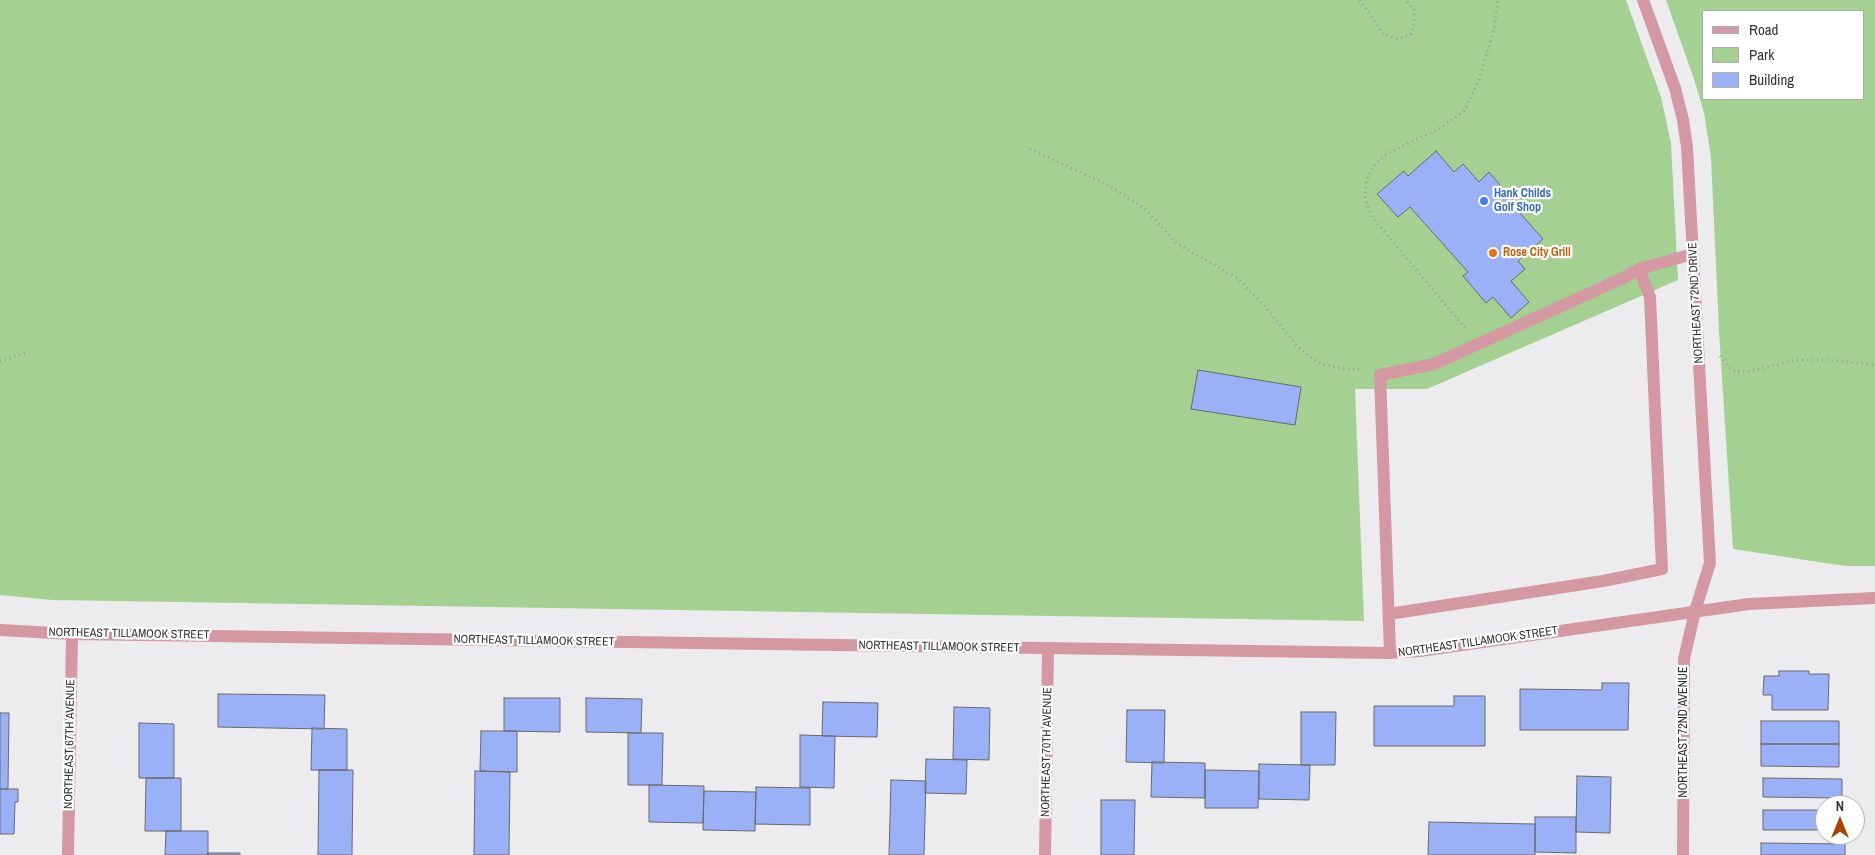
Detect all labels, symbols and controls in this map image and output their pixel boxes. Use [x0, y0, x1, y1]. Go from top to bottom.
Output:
legend [1702, 10, 1865, 100]
text: Road [1749, 19, 1778, 40]
text: Park [1749, 44, 1774, 65]
text: Building [1749, 69, 1794, 90]
place label: Hank Childs Golf Shop [1494, 187, 1551, 215]
marker: Hank Childs Golf Shop [1478, 195, 1490, 207]
street label: NORTHEAST 72ND DRIVE [1686, 242, 1706, 364]
place label: Rose City Grill [1503, 246, 1571, 260]
marker: Rose City Grill [1487, 247, 1499, 259]
street label: NORTHEAST TILLAMOOK STREET [1397, 624, 1559, 660]
street label: NORTHEAST TILLAMOOK STREET [48, 625, 210, 643]
street label: NORTHEAST TILLAMOOK STREET [453, 632, 615, 650]
street label: NORTHEAST TILLAMOOK STREET [858, 638, 1020, 656]
street label: NORTHEAST 72ND AVENUE [1677, 667, 1691, 797]
street label: NORTHEAST 67TH AVENUE [62, 679, 78, 809]
street label: NORTHEAST 70TH AVENUE [1039, 687, 1055, 817]
north arrow [1815, 795, 1865, 845]
text: N [1836, 797, 1844, 815]

